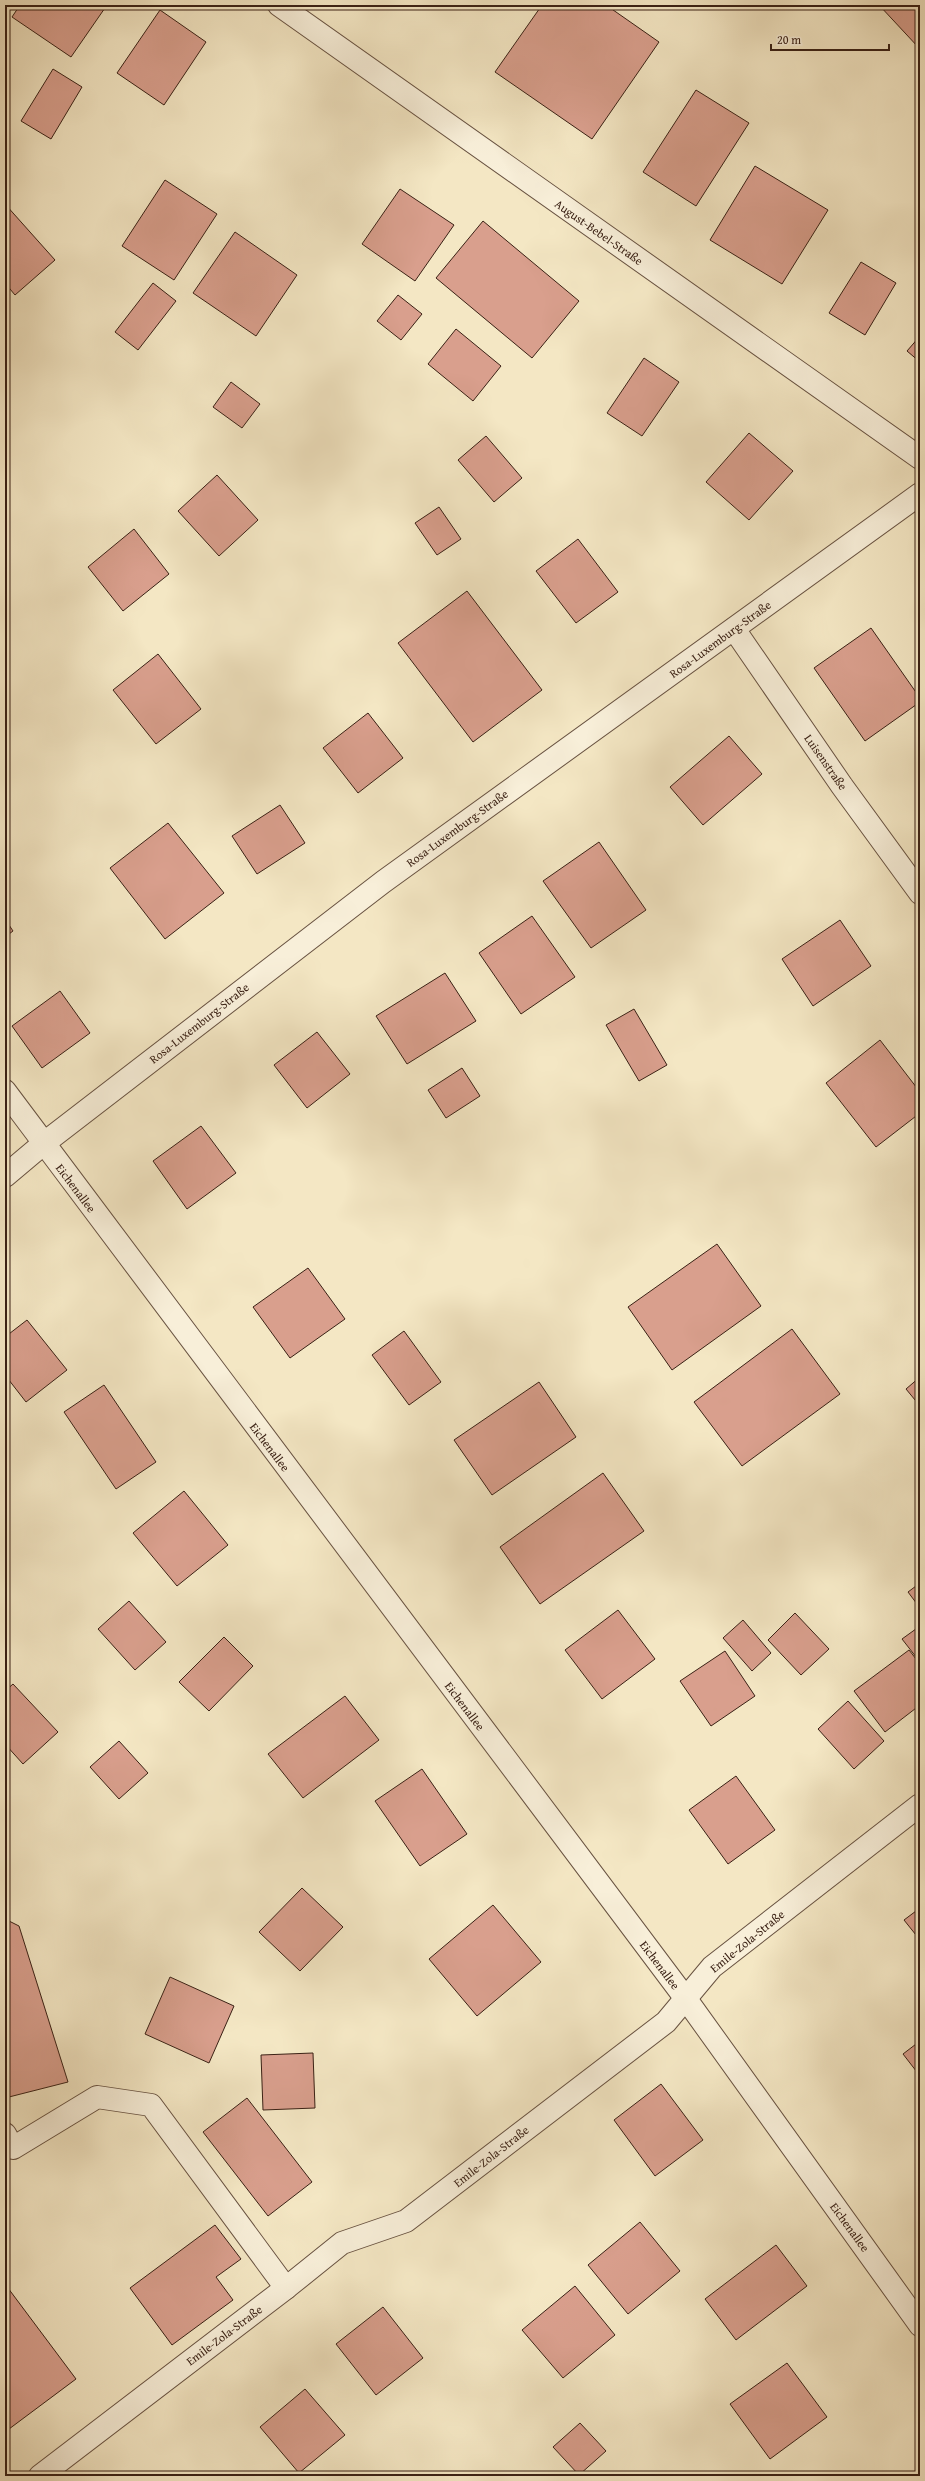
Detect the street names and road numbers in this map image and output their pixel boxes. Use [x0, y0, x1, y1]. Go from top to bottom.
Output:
street label: August-Bebel-Straße [551, 195, 647, 269]
street label: Rosa-Luxemburg-Straße [666, 596, 775, 682]
street label: Luisenstraße [800, 730, 852, 794]
street label: Rosa-Luxemburg-Straße [403, 785, 512, 871]
street label: Rosa-Luxemburg-Straße [146, 978, 253, 1067]
street label: Eichenallee [52, 1160, 100, 1216]
street label: Eichenallee [246, 1419, 294, 1475]
street label: Eichenallee [441, 1678, 489, 1734]
street label: Emile-Zola-Straße [706, 1905, 788, 1976]
street label: Eichenallee [636, 1937, 684, 1993]
street label: Emile-Zola-Straße [450, 2121, 532, 2191]
street label: Eichenallee [826, 2199, 874, 2255]
street label: Emile-Zola-Straße [182, 2301, 266, 2369]

